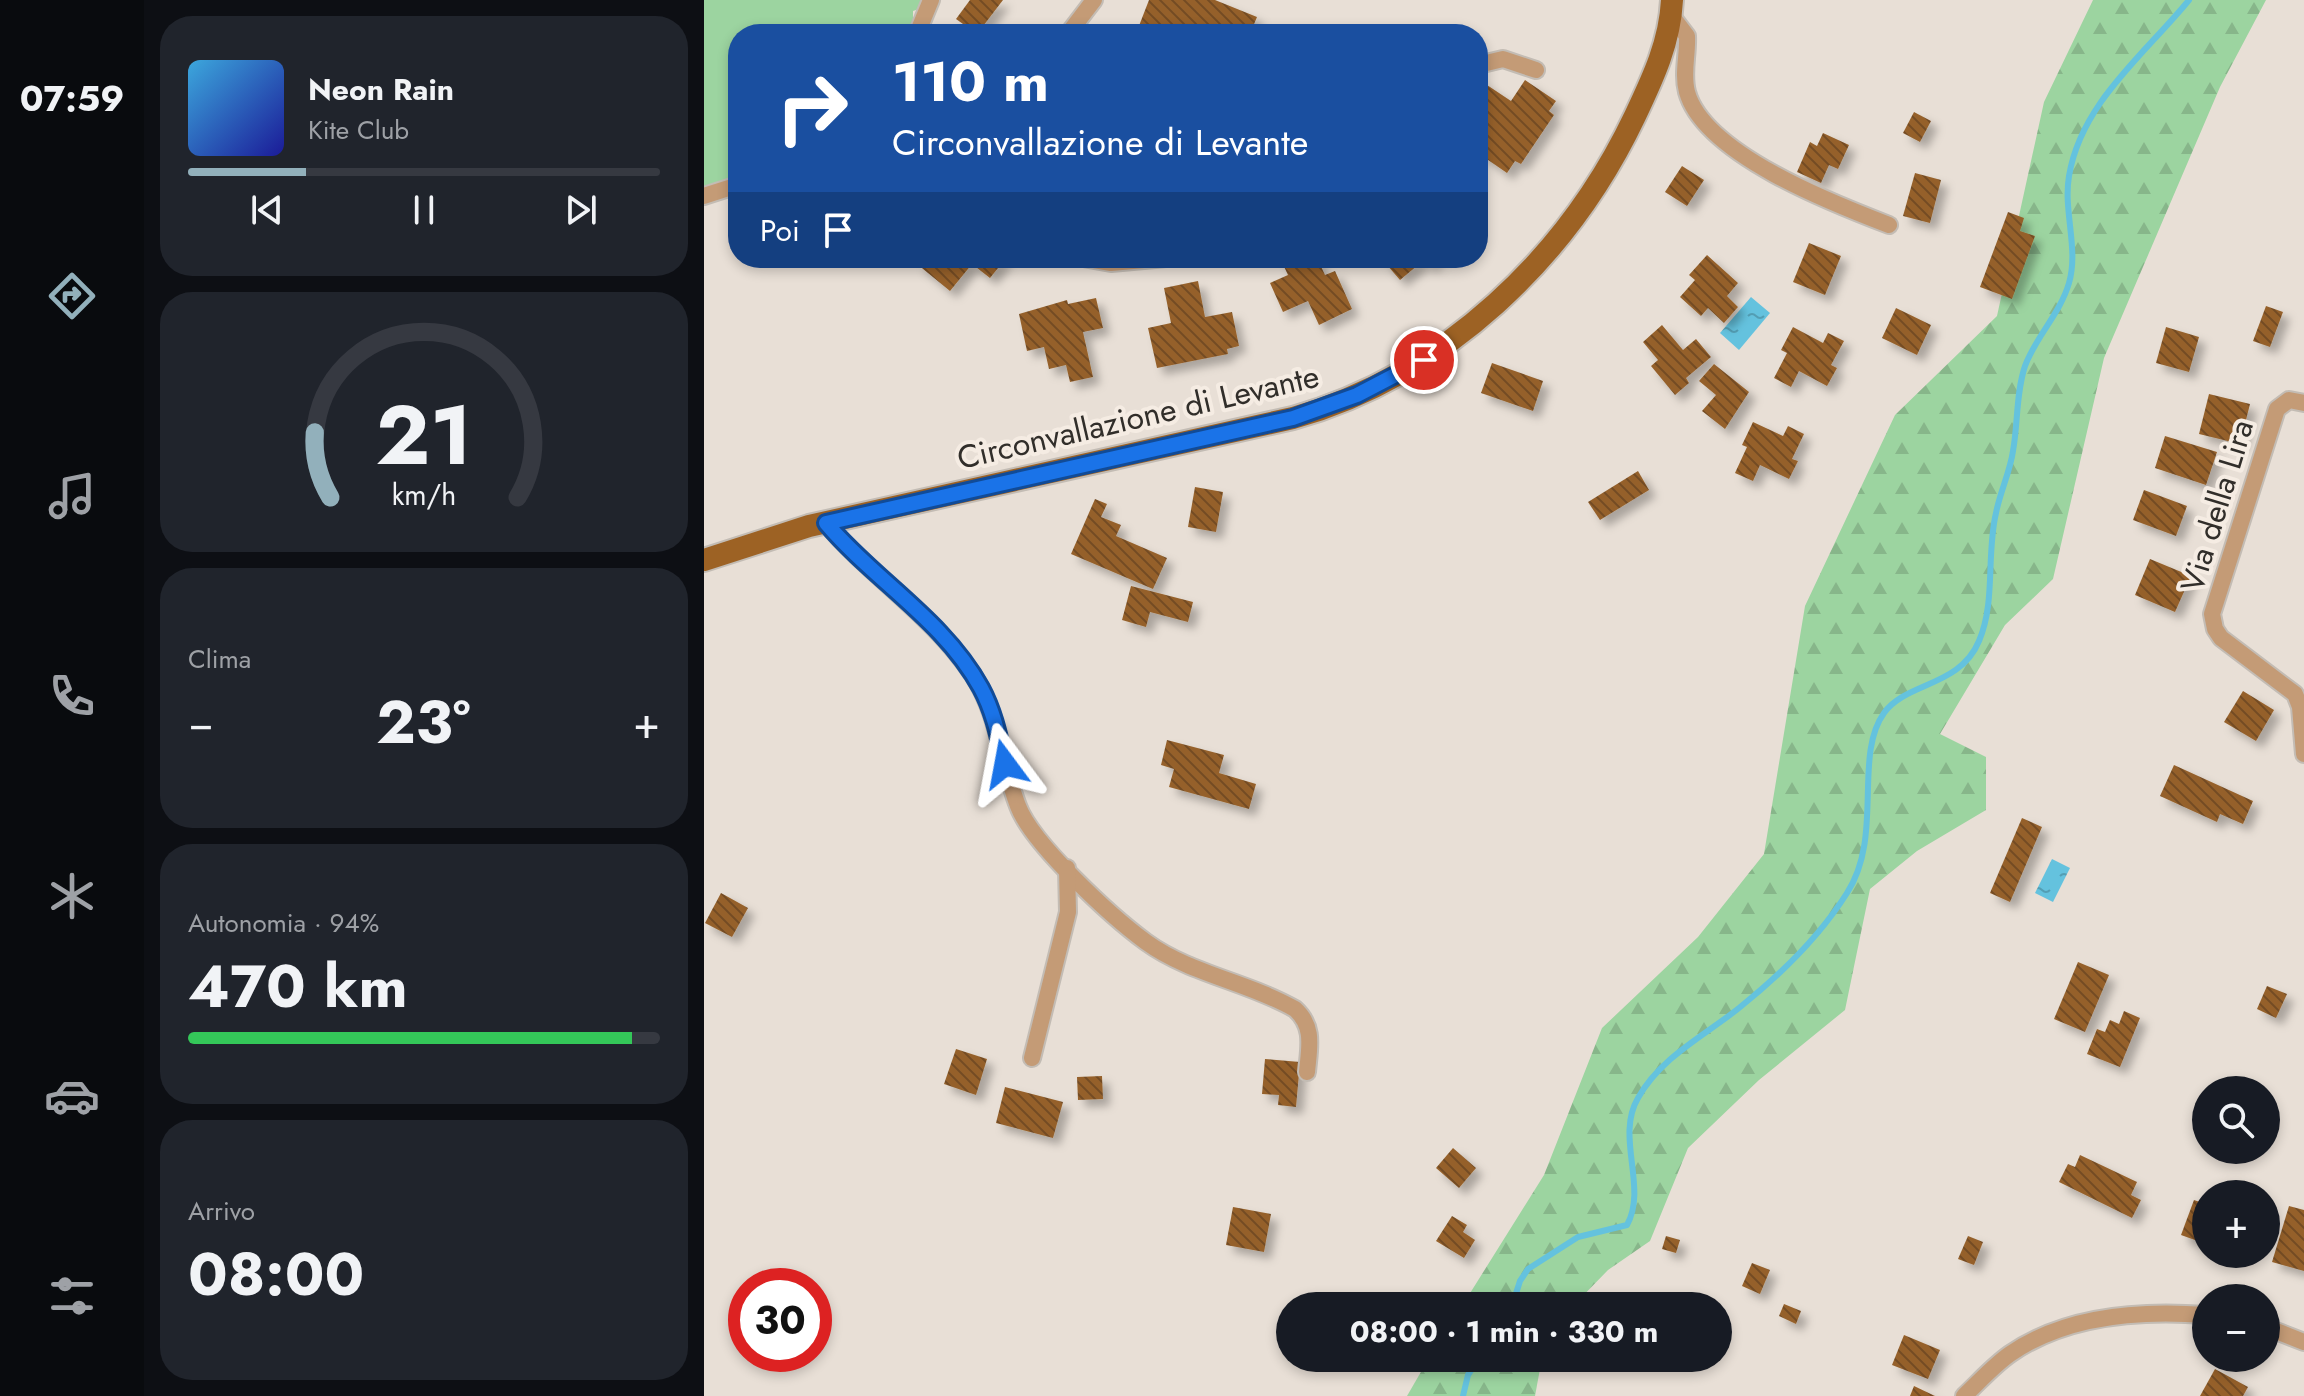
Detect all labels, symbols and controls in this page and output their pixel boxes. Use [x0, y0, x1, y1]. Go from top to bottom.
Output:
text: 110 m [892, 41, 1049, 122]
icon: right [760, 56, 864, 160]
text: Neon Rain [308, 68, 454, 111]
text: 07:59 [20, 72, 124, 124]
text: Kite Club [308, 111, 409, 149]
text: Circonvallazione di Levante [892, 116, 1308, 168]
icon: previous [245, 188, 289, 232]
icon: pause [402, 188, 446, 232]
icon: next [559, 188, 603, 232]
icon: arrive [816, 208, 860, 252]
text: Poi [760, 209, 800, 252]
icon: directions [44, 268, 100, 324]
pin [1390, 326, 1458, 394]
icon: arrive [1402, 338, 1446, 382]
street label: Circonvallazione di Levante [953, 353, 1323, 481]
text: 21 [376, 375, 472, 495]
street label: Via della Lira [2169, 414, 2265, 598]
icon: music [44, 468, 100, 524]
text: km/h [392, 474, 456, 516]
text: Clima [188, 640, 251, 678]
icon: phone [44, 668, 100, 724]
text: 23° [376, 679, 471, 766]
text: − [188, 691, 214, 755]
text: + [633, 691, 660, 755]
position arrow [963, 722, 1047, 806]
icon: climate [44, 868, 100, 924]
text: Autonomia · 94% [188, 904, 379, 942]
text: 470 km [188, 943, 408, 1030]
icon: car [44, 1068, 100, 1124]
map controls [2192, 1076, 2280, 1372]
button: search [2192, 1076, 2280, 1164]
button: + [2192, 1180, 2280, 1268]
text: Arrivo [188, 1192, 255, 1230]
text: 08:00 [188, 1231, 364, 1318]
icon: filters [44, 1268, 100, 1324]
speed limit sign: 30 [728, 1268, 832, 1372]
button: − [2192, 1284, 2280, 1372]
text: 08:00 · 1 min · 330 m [1350, 1310, 1658, 1353]

